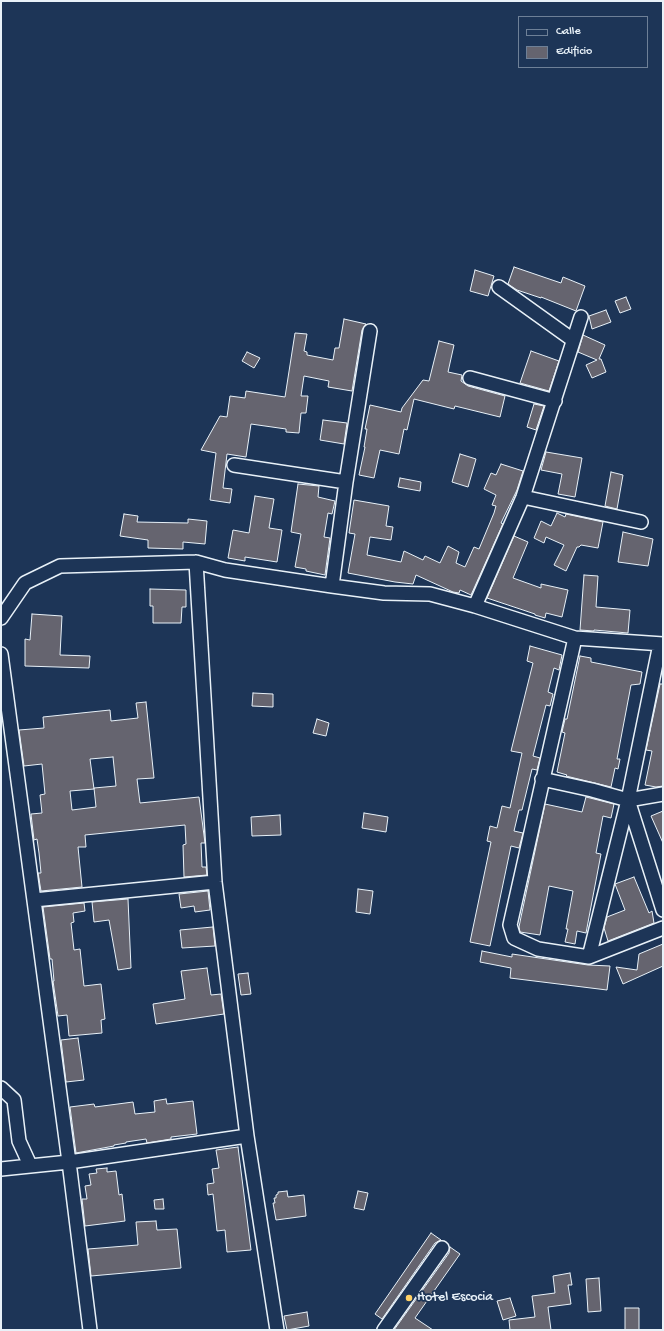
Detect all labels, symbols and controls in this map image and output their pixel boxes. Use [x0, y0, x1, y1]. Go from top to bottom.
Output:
legend [518, 16, 648, 68]
text: Calle [556, 25, 581, 39]
text: Edificio [556, 45, 592, 59]
place label: Hotel Escocia [417, 1290, 493, 1306]
marker: Hotel Escocia [404, 1293, 414, 1303]

